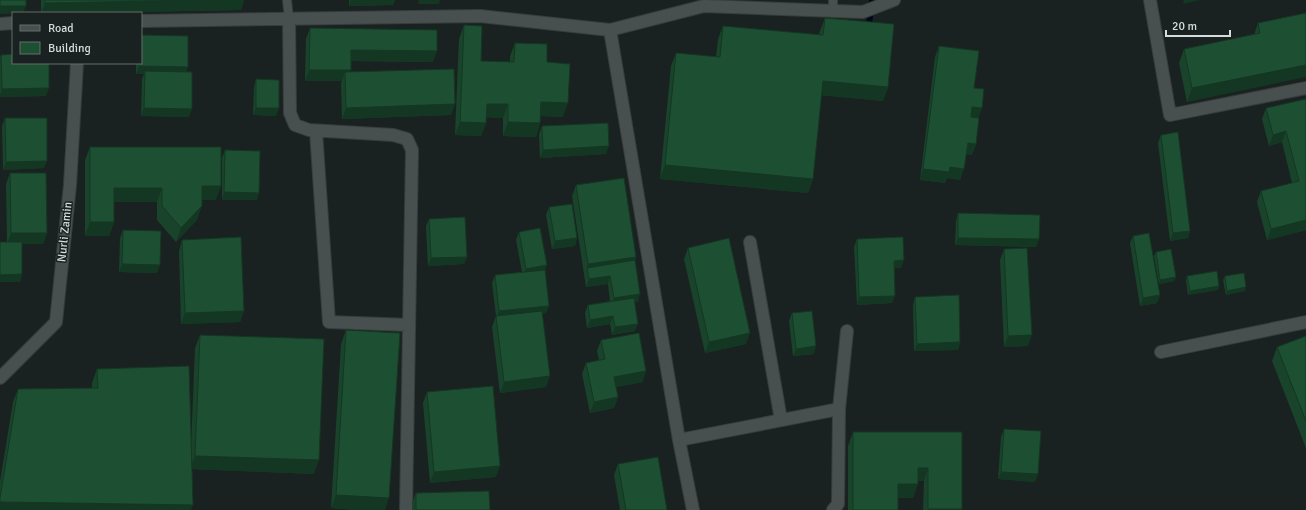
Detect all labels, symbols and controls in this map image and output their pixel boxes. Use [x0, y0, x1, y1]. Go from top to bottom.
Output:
legend [12, 12, 142, 64]
scale bar [1166, 12, 1230, 38]
text: 20 m [1172, 19, 1197, 34]
text: Road [48, 21, 74, 36]
text: Building [48, 41, 91, 56]
street label: Nurli Zamin [54, 201, 76, 263]

